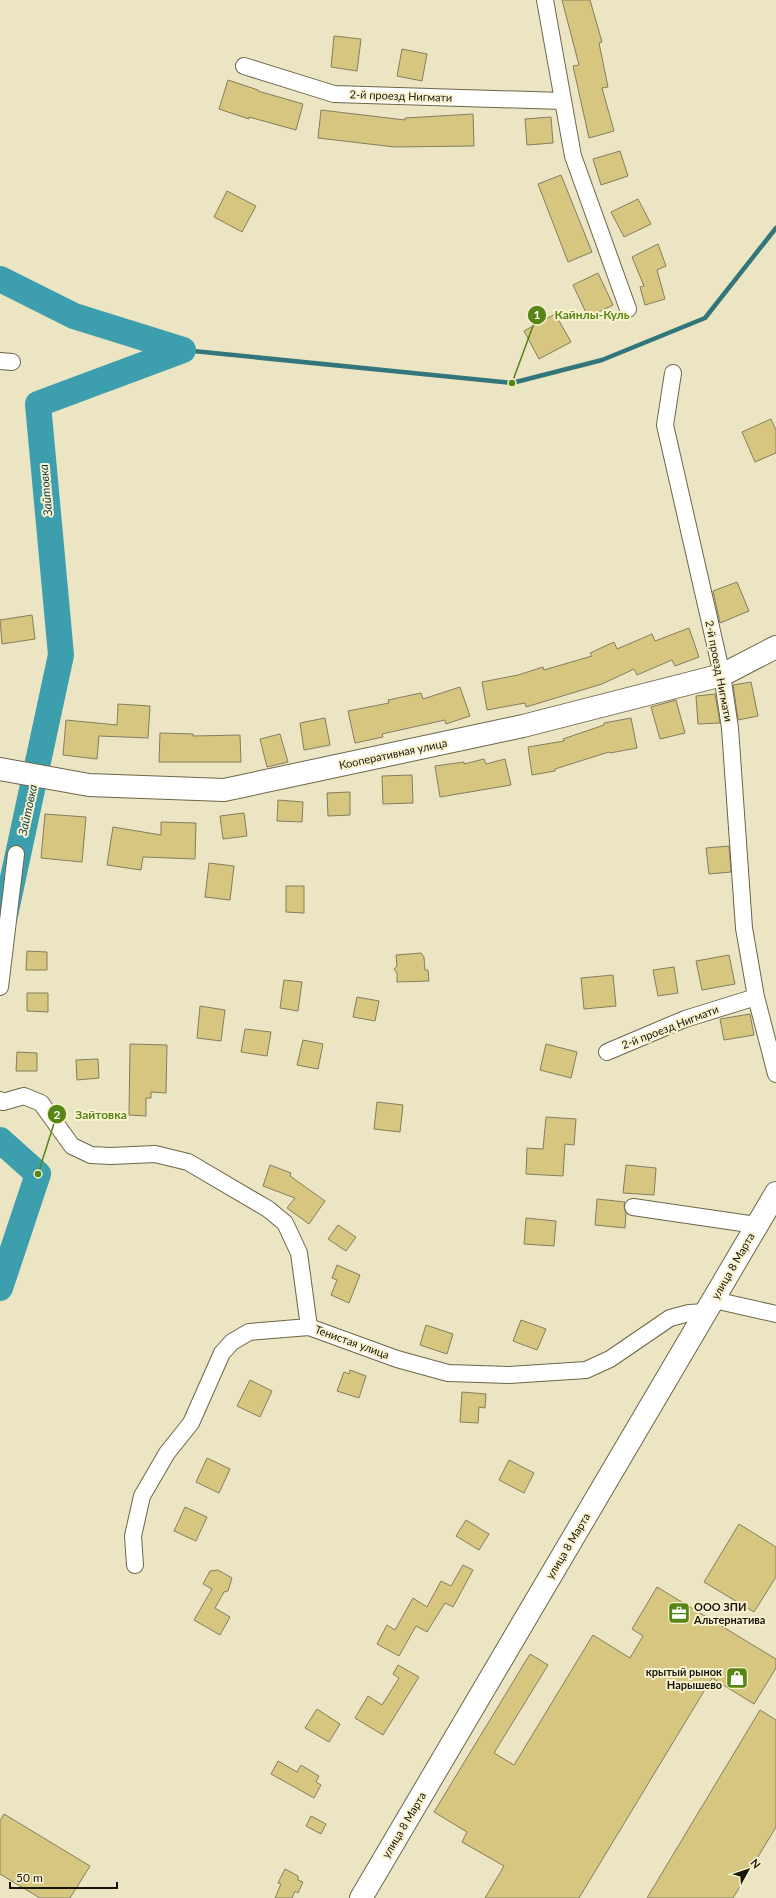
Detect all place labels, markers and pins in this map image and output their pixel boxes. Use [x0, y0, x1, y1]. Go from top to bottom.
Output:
callout: Кайнлы-Куль [527, 303, 638, 327]
callout: Зайтовка [47, 1102, 135, 1126]
office icon: ООО ЗПИ Альтернатива [666, 1600, 692, 1626]
place label: ООО ЗПИ Альтернатива [693, 1600, 765, 1626]
place label: крытый рынок Нарышево [646, 1665, 722, 1691]
shop icon: крытый рынок Нарышево [724, 1665, 750, 1691]

